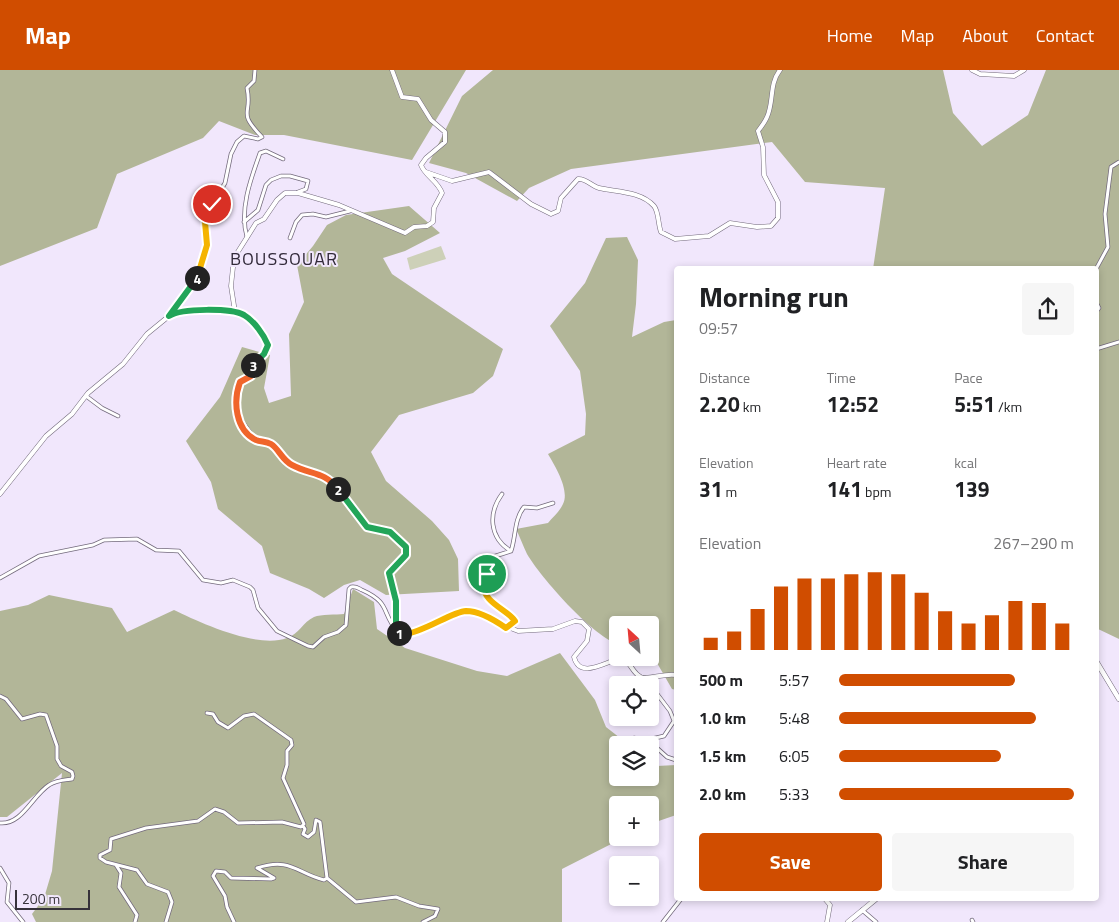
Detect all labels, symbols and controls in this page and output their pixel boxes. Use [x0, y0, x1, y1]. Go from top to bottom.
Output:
text: Map [25, 17, 71, 53]
text: Home [827, 22, 873, 49]
text: Map [901, 22, 934, 49]
text: About [962, 22, 1008, 49]
text: Contact [1036, 22, 1094, 49]
pin [191, 183, 233, 225]
icon: check [198, 190, 226, 218]
district label: BOUSSOUAR [230, 245, 338, 272]
pin: 4 [184, 266, 210, 290]
text: 4 [194, 268, 201, 289]
text: Morning run [699, 275, 849, 318]
button: share [1022, 283, 1074, 335]
text: 09:57 [699, 316, 738, 340]
pin: 3 [240, 352, 266, 378]
text: 3 [250, 355, 257, 376]
text: Distance [699, 367, 750, 388]
text: Time [827, 367, 856, 388]
text: Pace [954, 367, 983, 388]
text: 2.20 [699, 388, 740, 420]
text: 12:52 [827, 388, 879, 420]
text: 5:51 [954, 388, 995, 420]
text: km [740, 396, 761, 417]
text: /km [995, 396, 1022, 417]
text: Elevation [699, 452, 753, 473]
text: Heart rate [827, 452, 887, 473]
text: kcal [954, 452, 977, 473]
text: 31 [699, 473, 723, 505]
text: 141 [827, 473, 862, 505]
text: 139 [954, 473, 990, 505]
pin: 2 [326, 476, 350, 502]
text: 2 [335, 479, 342, 500]
text: m [723, 481, 737, 502]
text: bpm [862, 481, 891, 502]
text: Elevation [699, 531, 761, 555]
text: 267–290 m [993, 531, 1074, 555]
pin [466, 553, 508, 595]
icon: arrive [473, 560, 501, 588]
north arrow [609, 616, 659, 666]
map controls [609, 616, 659, 906]
pin: 1 [386, 620, 412, 646]
text: 1 [396, 623, 403, 644]
text: 500 m [699, 668, 743, 692]
text: 5:57 [779, 668, 809, 692]
button: locate [609, 676, 659, 726]
text: 1.0 km [699, 706, 746, 730]
text: 5:48 [779, 706, 809, 730]
button: layers [609, 736, 659, 786]
text: 1.5 km [699, 744, 746, 768]
text: 6:05 [779, 744, 809, 768]
text: 2.0 km [699, 782, 746, 806]
text: 5:33 [779, 782, 809, 806]
button: + [609, 796, 659, 846]
button: Save [699, 833, 882, 891]
button: Share [892, 833, 1074, 891]
button: − [609, 856, 659, 906]
scale bar [15, 887, 90, 910]
text: 200 m [22, 888, 60, 909]

